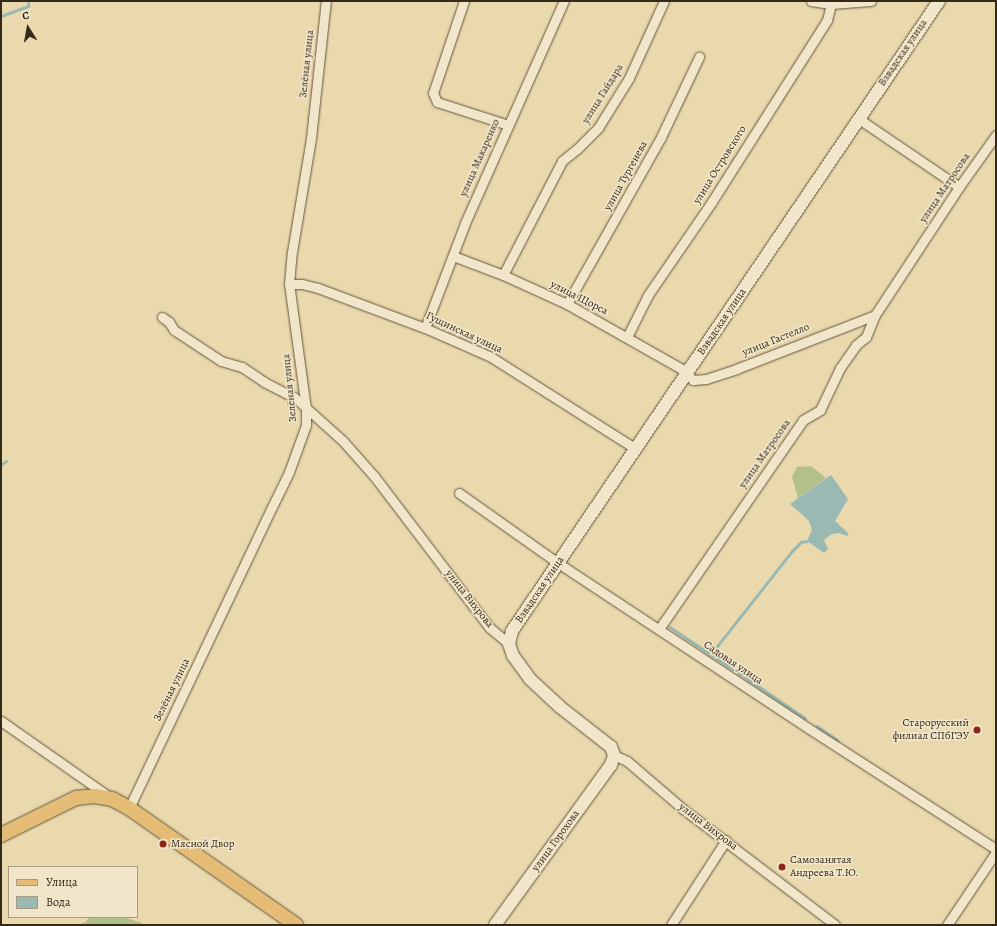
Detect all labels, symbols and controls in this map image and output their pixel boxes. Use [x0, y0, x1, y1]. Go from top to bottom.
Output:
north arrow [8, 8, 48, 48]
text: С [21, 8, 30, 24]
street label: Взвадская улица [876, 17, 930, 89]
street label: Зелёная улица [297, 29, 317, 99]
street label: улица Гайдара [579, 62, 627, 126]
street label: улица Макаренко [457, 117, 503, 199]
street label: улица Островского [691, 123, 749, 207]
street label: улица Тургенева [601, 139, 651, 213]
street label: улица Матросова [917, 151, 973, 225]
street label: улица Щорса [548, 278, 610, 318]
street label: Взвадская улица [695, 286, 749, 358]
street label: Гущинская улица [424, 309, 504, 357]
street label: улица Гастелло [740, 321, 812, 359]
street label: Зелёная улица [280, 353, 300, 423]
street label: улица Матросова [736, 417, 794, 491]
street label: Взвадская улица [513, 554, 567, 626]
street label: улица Вихрова [442, 567, 496, 631]
street label: Садовая улица [701, 638, 765, 688]
street label: Зелёная улица [151, 656, 193, 724]
place label: Старорусский филиал СПбГЭУ [892, 717, 969, 743]
marker: Старорусский филиал СПбГЭУ [972, 725, 982, 735]
street label: улица Вихрова [676, 801, 740, 853]
street label: улица Горохова [529, 808, 583, 874]
place label: Мясной Двор [171, 837, 235, 851]
marker: Мясной Двор [158, 839, 168, 849]
place label: Самозанятая Андреева Т.Ю. [790, 854, 859, 880]
marker: Самозанятая Андреева Т.Ю. [777, 862, 787, 872]
legend [8, 866, 138, 918]
text: Улица [46, 874, 77, 890]
text: Вода [46, 894, 71, 910]

